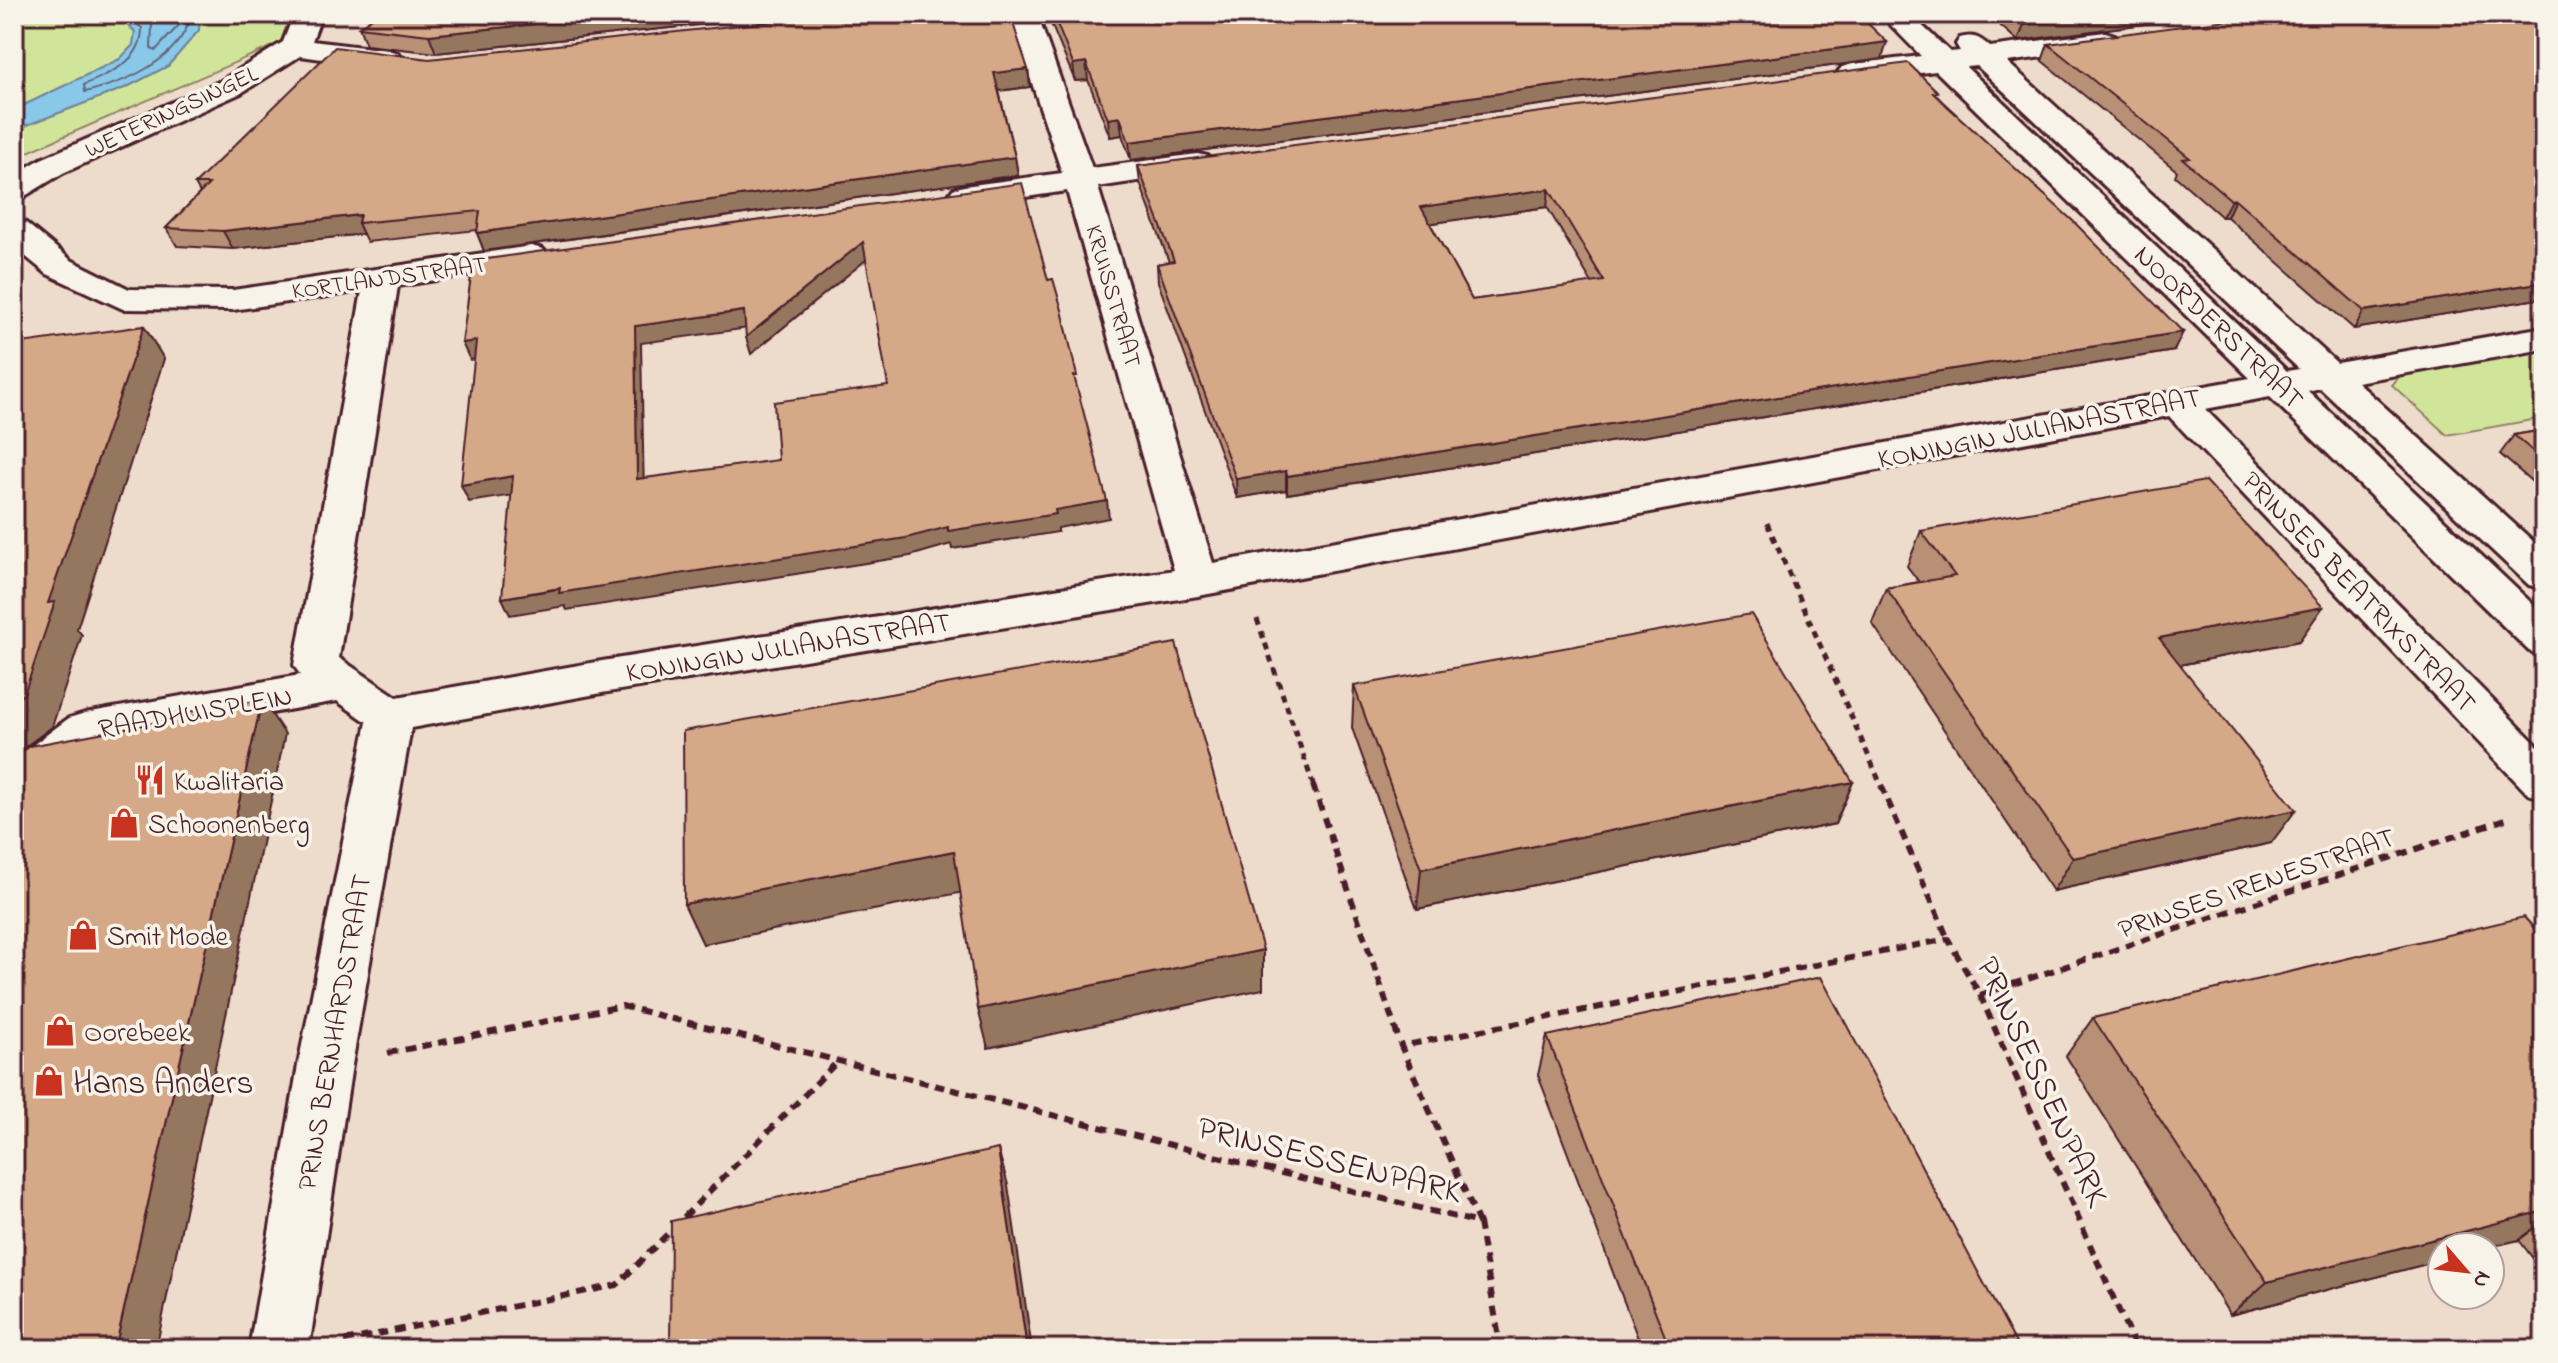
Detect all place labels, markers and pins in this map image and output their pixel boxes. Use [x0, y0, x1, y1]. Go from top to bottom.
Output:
restaurant icon: Kwalitaria [133, 763, 167, 797]
place label: Kwalitaria [174, 763, 284, 804]
shop icon: Schoonenberg [107, 806, 141, 840]
place label: Schoonenberg [148, 806, 310, 847]
shop icon: Smit Mode [66, 918, 100, 952]
place label: Smit Mode [107, 918, 228, 959]
shop icon: Oorebeek [43, 1014, 77, 1048]
place label: Oorebeek [84, 1014, 191, 1055]
place label: Hans Anders [73, 1060, 254, 1110]
shop icon: Hans Anders [32, 1064, 66, 1098]

